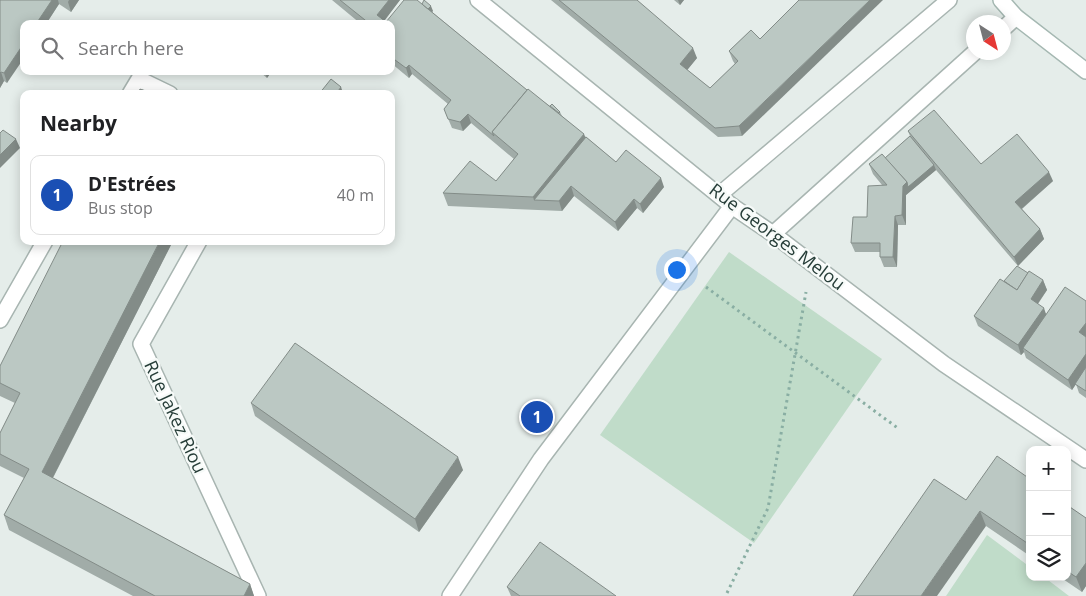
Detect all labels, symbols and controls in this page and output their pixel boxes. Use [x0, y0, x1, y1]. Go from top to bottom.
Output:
north arrow [966, 15, 1011, 60]
search box [20, 20, 395, 75]
icon: search [38, 34, 66, 62]
text: Search here [78, 35, 184, 61]
text: Nearby [40, 109, 117, 137]
text: D'Estrées [88, 171, 176, 197]
street label: Rue Georges Melou [705, 177, 850, 295]
text: 1 [52, 184, 62, 206]
text: 40 m [337, 184, 374, 206]
text: Bus stop [88, 197, 153, 219]
your location [664, 257, 690, 283]
street label: Rue Jakez Riou [139, 356, 213, 477]
pin: 1 [521, 398, 553, 436]
map controls [1026, 446, 1071, 581]
button: + [1026, 446, 1071, 491]
button: − [1026, 491, 1071, 536]
button: layers [1026, 536, 1071, 581]

